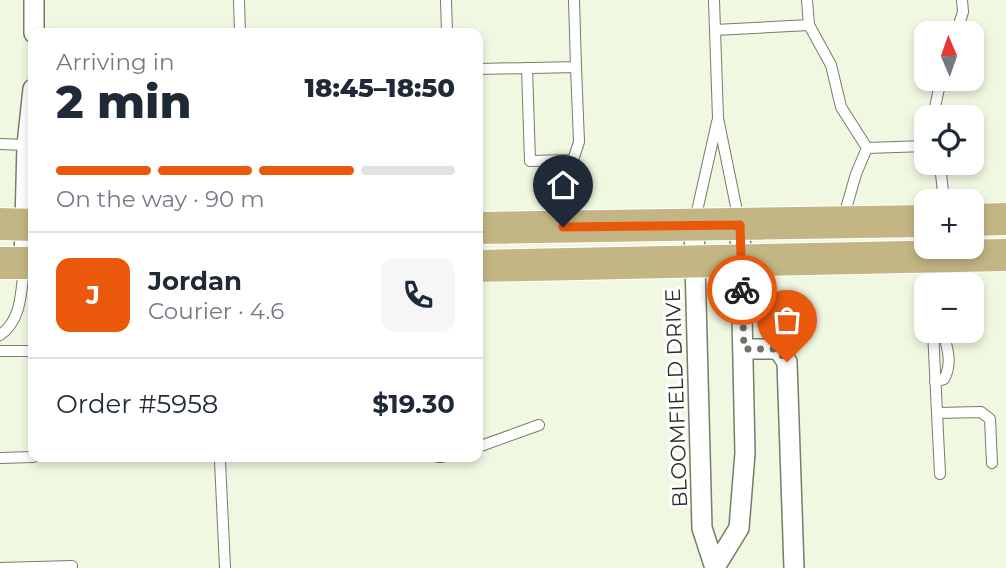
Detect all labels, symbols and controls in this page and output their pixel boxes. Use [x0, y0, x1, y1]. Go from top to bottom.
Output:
north arrow [914, 21, 984, 91]
map controls [914, 21, 984, 343]
text: Arriving in [56, 48, 175, 76]
text: 18:45–18:50 [304, 72, 455, 104]
text: 2 min [56, 73, 191, 130]
button: locate [914, 105, 984, 175]
pin [533, 155, 593, 227]
icon: home [544, 166, 582, 204]
text: On the way · 90 m [56, 185, 265, 213]
button: + [914, 189, 984, 259]
courier [707, 255, 777, 325]
button: phone [381, 258, 455, 332]
text: Jordan [148, 265, 242, 297]
icon: bike [723, 271, 761, 309]
button: − [914, 273, 984, 343]
text: J [86, 279, 100, 311]
street label: BLOOMFIELD DRIVE [660, 288, 692, 508]
pin [757, 290, 817, 362]
text: Courier · 4.6 [148, 297, 284, 325]
icon: bag [768, 301, 806, 339]
text: Order #5958 [56, 388, 218, 420]
text: $19.30 [372, 388, 455, 420]

